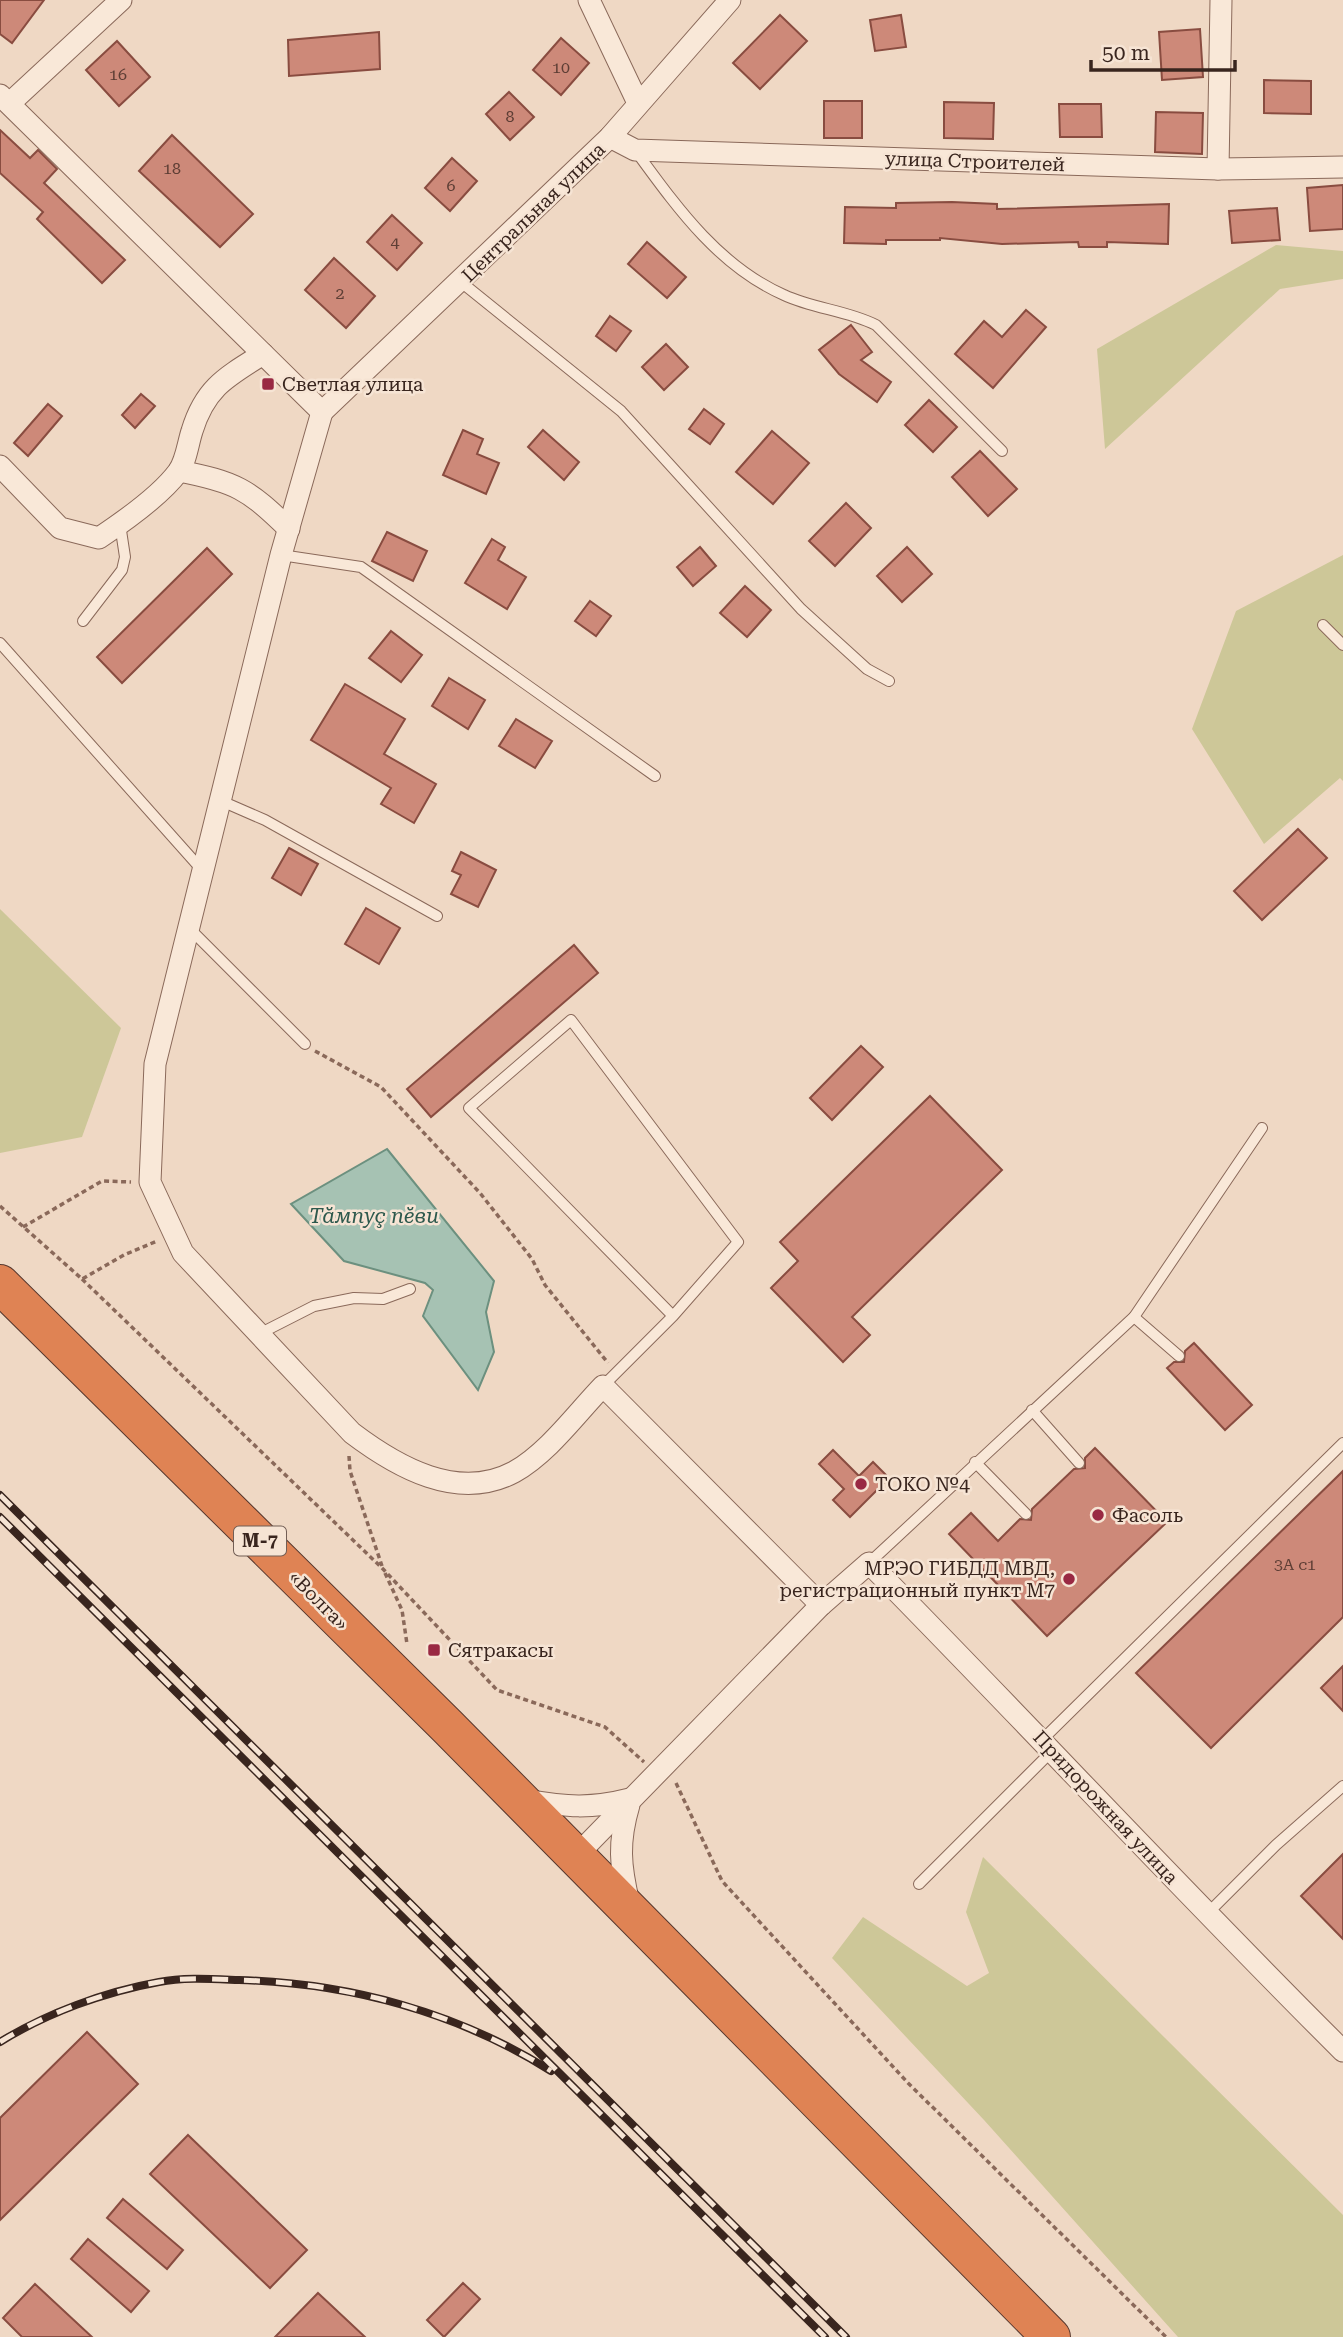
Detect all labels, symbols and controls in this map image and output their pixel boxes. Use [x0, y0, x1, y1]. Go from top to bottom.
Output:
scale bar [1091, 28, 1234, 72]
text: 50 m [1102, 41, 1150, 65]
house number: 10 [552, 58, 570, 77]
house number: 16 [109, 65, 127, 84]
house number: 8 [506, 107, 515, 126]
street label: Центральная улица [457, 137, 610, 287]
street label: улица Строителей [885, 147, 1066, 176]
house number: 18 [163, 159, 181, 178]
house number: 6 [447, 176, 456, 195]
house number: 4 [391, 233, 400, 252]
house number: 2 [336, 284, 345, 303]
place label: Светлая улица [282, 373, 424, 396]
marker: Светлая улица [260, 376, 276, 392]
water label: Тӑмпуҫ пӗви [309, 1204, 439, 1228]
place label: ТОКО №4 [875, 1473, 970, 1496]
marker: ТОКО №4 [853, 1476, 869, 1492]
place label: Фасоль [1112, 1504, 1183, 1527]
marker: Фасоль [1090, 1507, 1106, 1523]
road number: М-7 [234, 1526, 286, 1556]
house number: 3А с1 [1274, 1555, 1316, 1574]
place label: МРЭО ГИБДД МВД, регистрационный пункт М7 [780, 1557, 1055, 1602]
street label: «Волга» [284, 1566, 353, 1635]
marker: МРЭО ГИБДД МВД, регистрационный пункт М7 [1061, 1571, 1077, 1587]
place label: Сятракасы [448, 1639, 553, 1662]
marker: Сятракасы [426, 1642, 442, 1658]
street label: Придорожная улица [1028, 1726, 1183, 1889]

